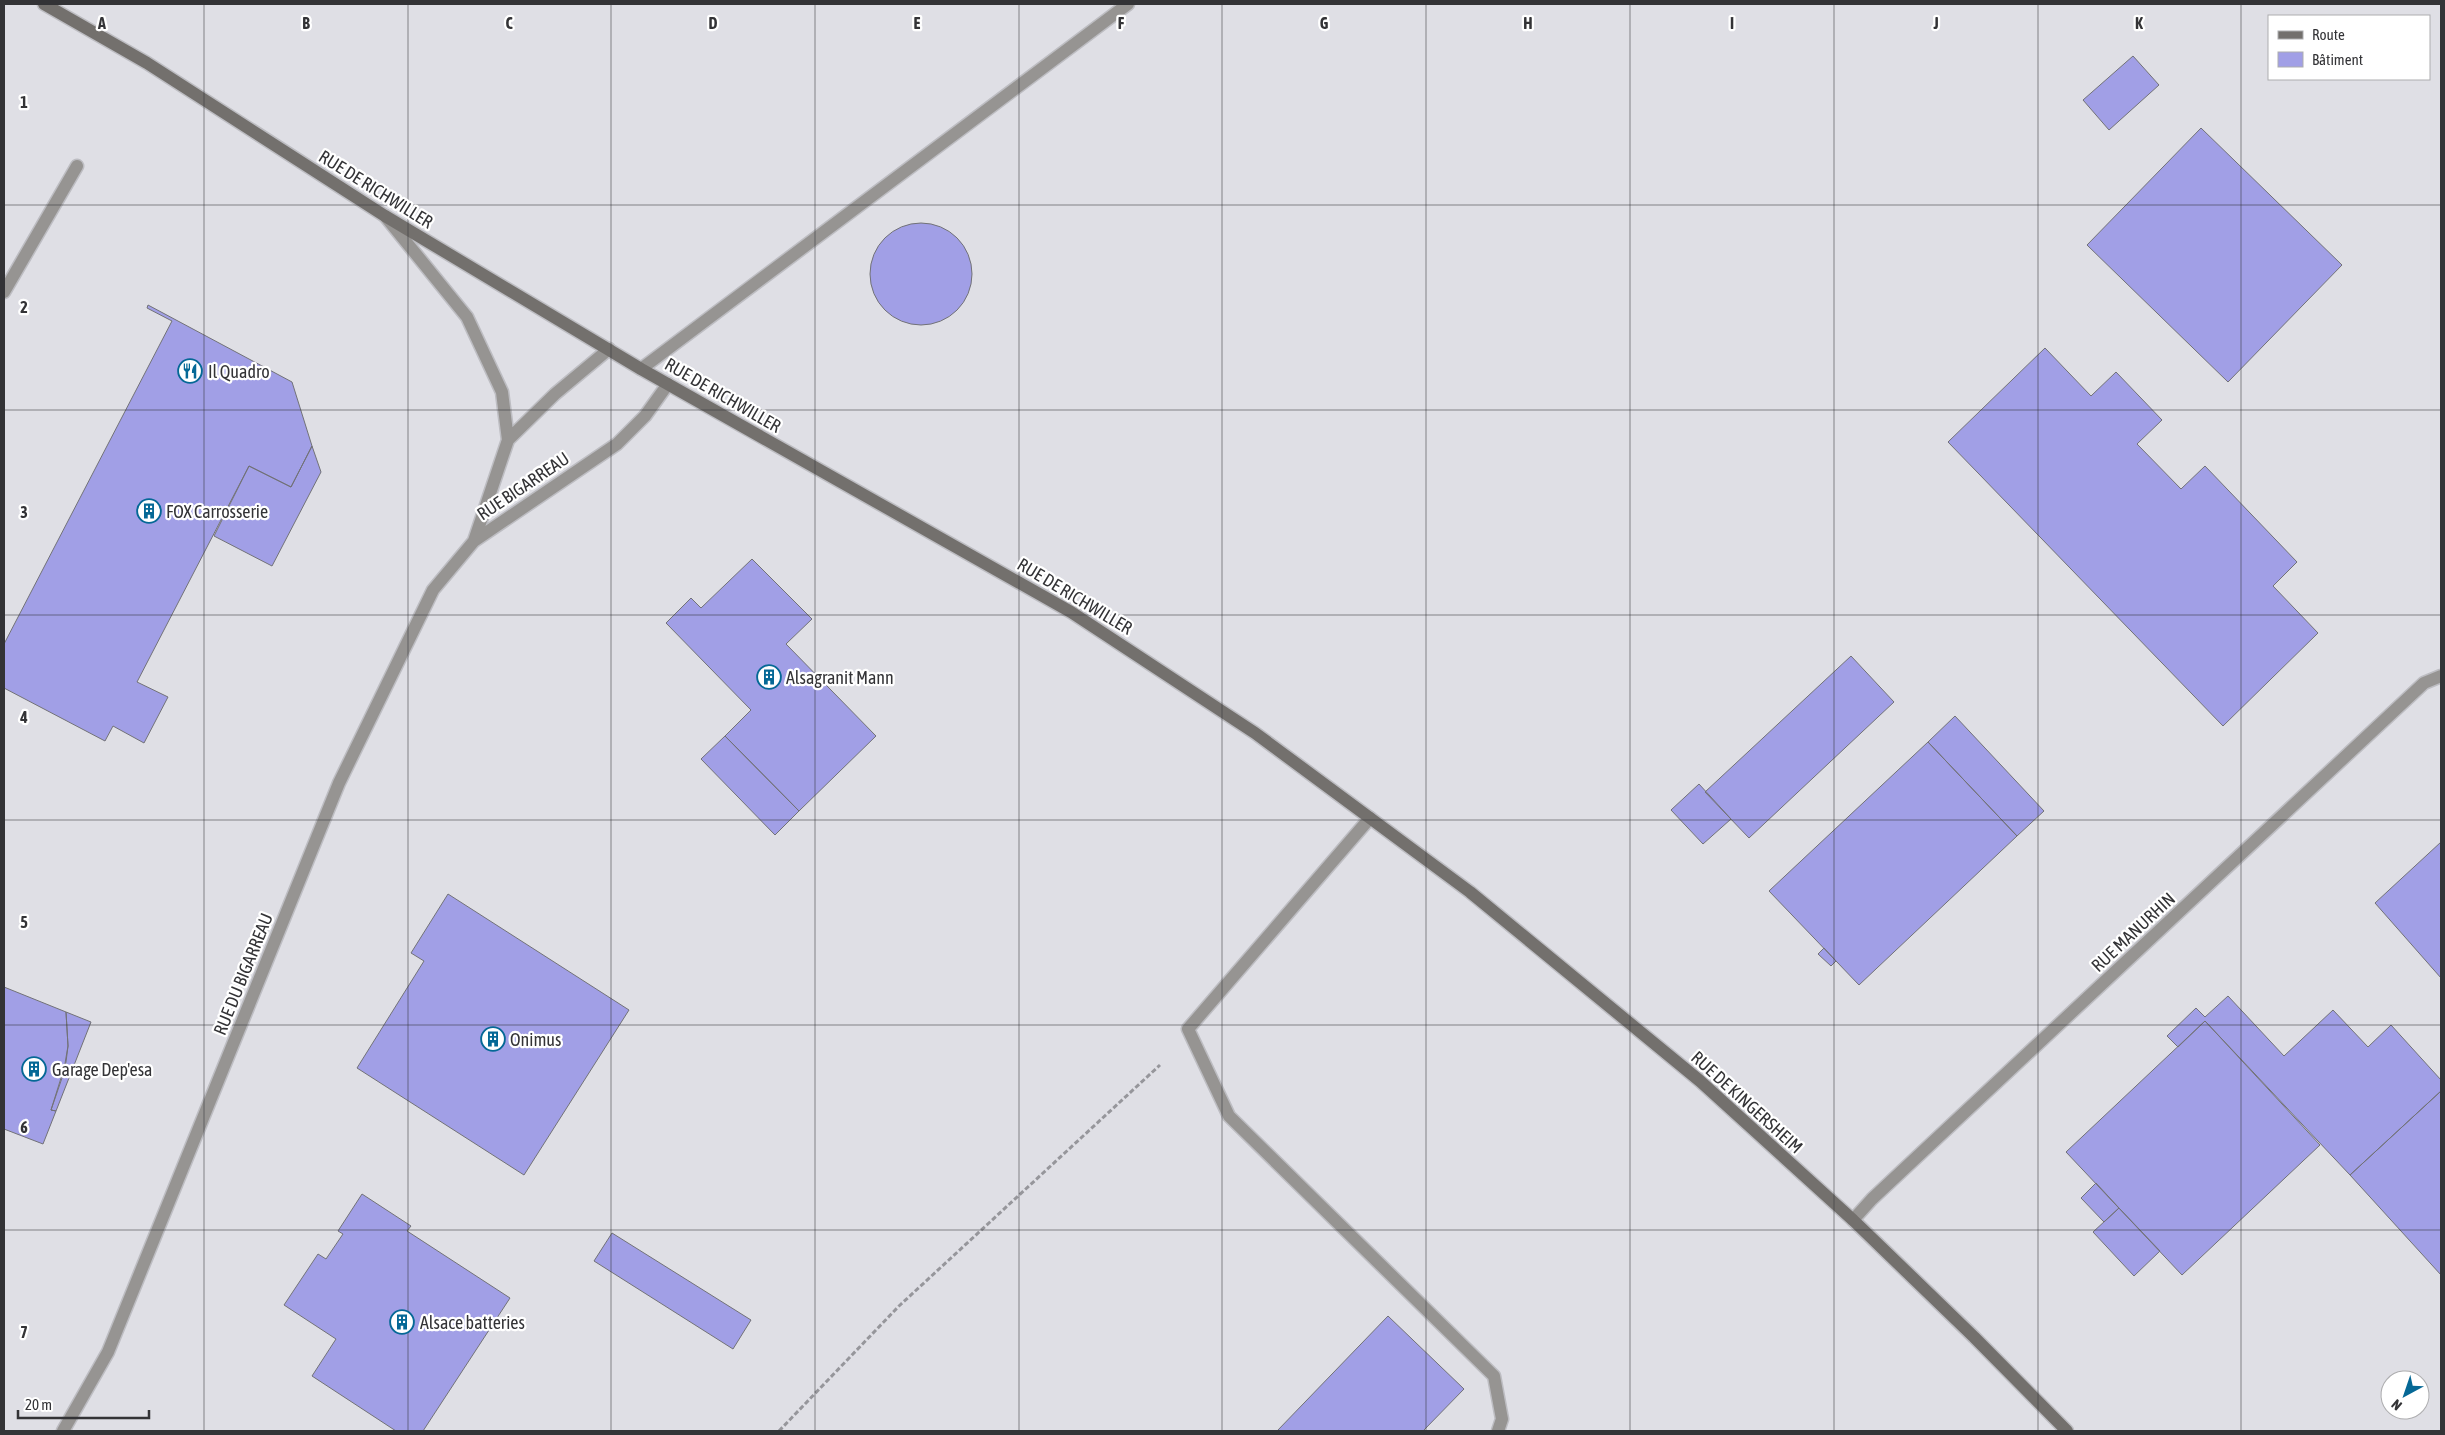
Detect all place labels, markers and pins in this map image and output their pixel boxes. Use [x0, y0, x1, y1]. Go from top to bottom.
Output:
restaurant icon: Il Quadro [177, 358, 203, 384]
place label: Il Quadro [208, 361, 270, 382]
building icon: FOX Carrosserie [136, 498, 162, 524]
place label: FOX Carrosserie [166, 501, 268, 522]
building icon: Alsagranit Mann [756, 664, 782, 690]
place label: Alsagranit Mann [786, 667, 894, 688]
building icon: Onimus [480, 1026, 506, 1052]
place label: Onimus [510, 1029, 561, 1050]
building icon: Garage Dep'esa [21, 1056, 47, 1082]
place label: Garage Dep'esa [52, 1059, 152, 1080]
building icon: Alsace batteries [389, 1309, 415, 1335]
place label: Alsace batteries [420, 1312, 525, 1333]

